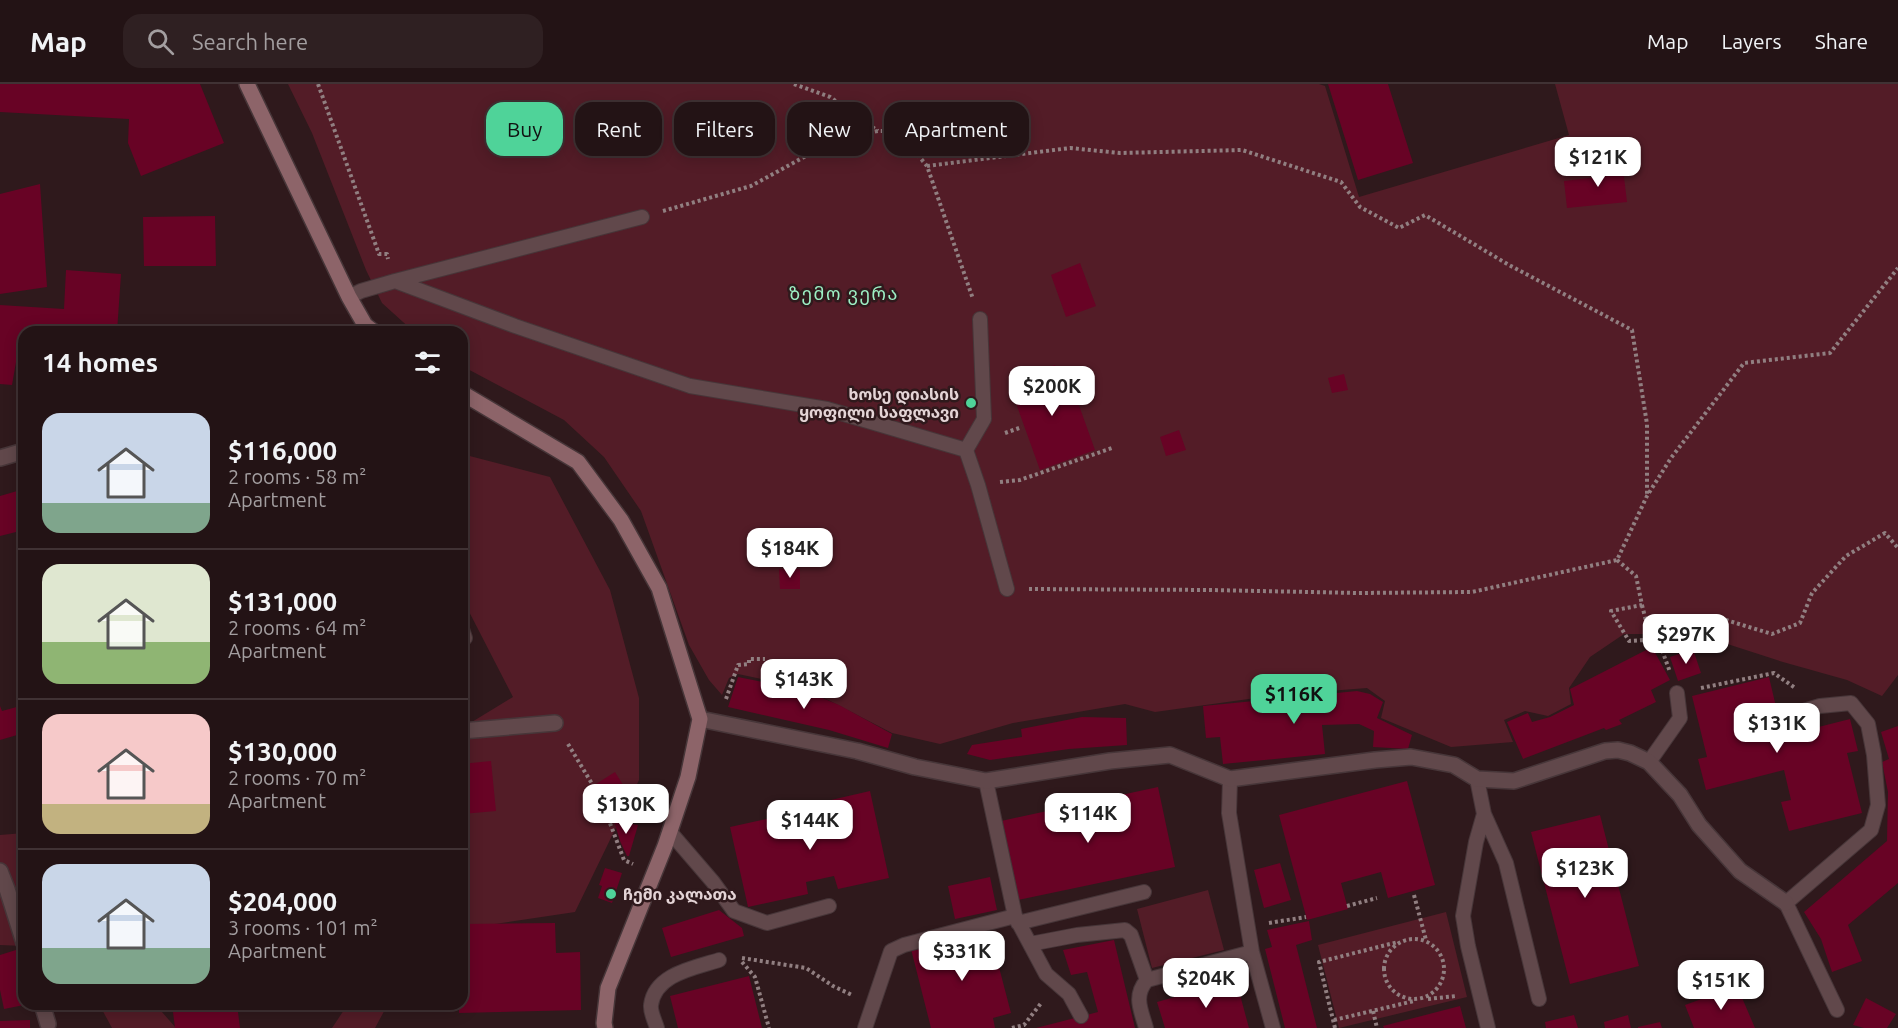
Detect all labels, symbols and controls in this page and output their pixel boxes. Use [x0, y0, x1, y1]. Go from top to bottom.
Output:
search box [123, 14, 543, 68]
icon: search [144, 25, 177, 58]
text: Map [30, 26, 87, 57]
text: Search here [192, 29, 308, 54]
text: Map [1647, 29, 1688, 53]
text: Layers [1721, 29, 1782, 53]
text: Share [1815, 29, 1868, 53]
chip: Buy [486, 102, 563, 156]
chip: Rent [575, 102, 662, 156]
chip: Filters [674, 102, 775, 156]
chip: New [787, 102, 872, 156]
chip: Apartment [884, 102, 1029, 156]
pin: $121K [1556, 137, 1640, 188]
text: $121K [1569, 145, 1627, 168]
district label: ზემო ვერა [789, 283, 899, 305]
icon: filters [411, 346, 444, 379]
text: 14 homes [42, 348, 158, 377]
pin: $200K [1010, 366, 1094, 417]
text: $200K [1023, 374, 1081, 397]
place label: ხოსე დიასის ყოფილი საფლავი [799, 385, 959, 423]
marker: ხოსე დიასის ყოფილი საფლავი [964, 396, 978, 410]
text: $116,000 [228, 436, 337, 465]
icon: home [90, 437, 162, 509]
text: 2 rooms · 58 m² [228, 465, 366, 488]
text: Apartment [228, 488, 326, 511]
pin: $184K [748, 528, 832, 579]
text: $184K [761, 536, 819, 559]
text: $131,000 [228, 587, 337, 616]
icon: home [90, 588, 162, 660]
pin: $297K [1644, 614, 1728, 665]
text: 2 rooms · 64 m² [228, 616, 366, 639]
text: $297K [1657, 622, 1715, 645]
text: Apartment [228, 639, 326, 662]
pin: $143K [762, 659, 846, 710]
text: $143K [775, 667, 833, 690]
pin: $116K [1252, 674, 1336, 725]
text: $116K [1265, 682, 1323, 705]
pin: $131K [1735, 703, 1819, 754]
text: $131K [1748, 711, 1806, 734]
text: $130,000 [228, 737, 337, 766]
icon: home [90, 738, 162, 810]
text: 2 rooms · 70 m² [228, 766, 366, 789]
pin: $130K [584, 784, 668, 835]
text: Apartment [228, 789, 326, 812]
text: $130K [597, 792, 655, 815]
pin: $114K [1046, 793, 1130, 844]
pin: $144K [768, 800, 852, 851]
text: $114K [1059, 801, 1117, 824]
text: $144K [781, 808, 839, 831]
pin: $123K [1543, 848, 1627, 899]
text: $123K [1556, 856, 1614, 879]
place label: ჩემი კალათა [623, 885, 737, 905]
text: $204,000 [228, 887, 337, 916]
marker: ჩემი კალათა [604, 887, 618, 901]
icon: home [90, 888, 162, 960]
text: 3 rooms · 101 m² [228, 916, 378, 939]
pin: $331K [920, 931, 1004, 982]
text: Apartment [228, 939, 326, 962]
text: $331K [933, 939, 991, 962]
pin: $204K [1164, 958, 1248, 1009]
pin: $151K [1679, 960, 1763, 1011]
text: $204K [1177, 966, 1235, 989]
text: $151K [1692, 968, 1750, 991]

